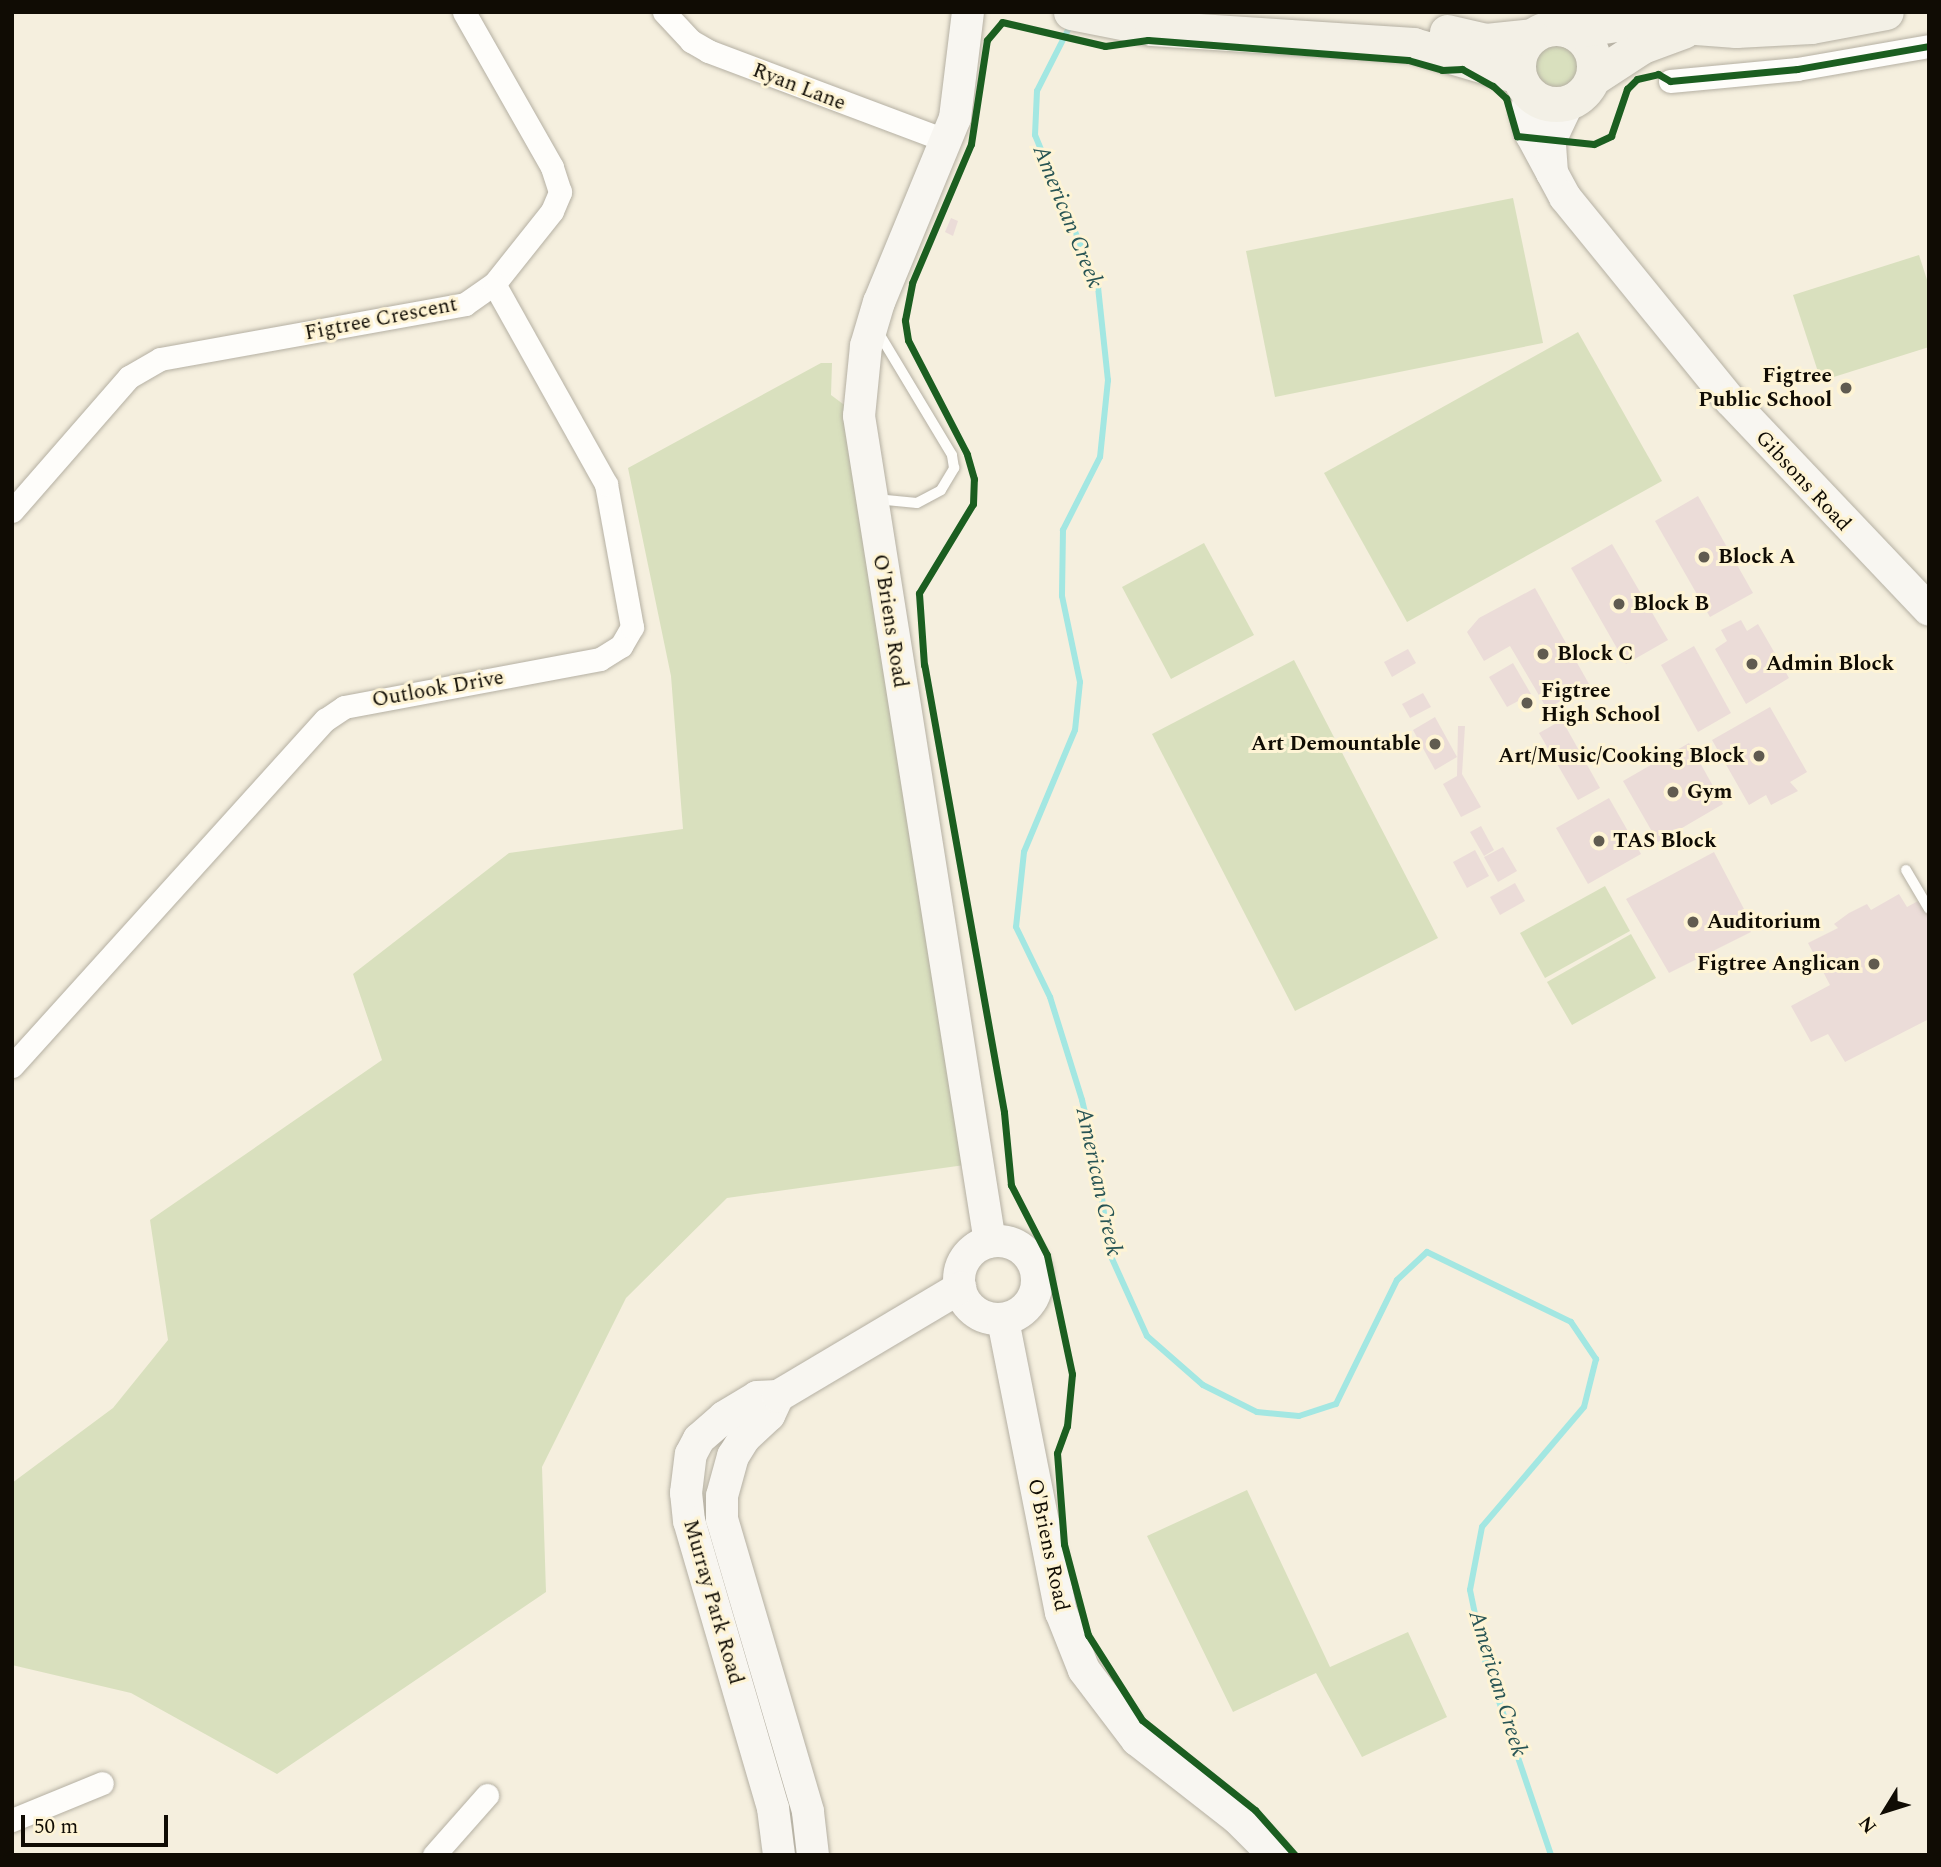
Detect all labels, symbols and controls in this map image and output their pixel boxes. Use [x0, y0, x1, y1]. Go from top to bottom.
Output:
street label: Ryan Lane [749, 58, 849, 116]
water label: American Creek [1026, 142, 1108, 292]
street label: Figtree Crescent [303, 292, 459, 346]
place label: Figtree Public School [1698, 363, 1832, 413]
marker: Figtree Public School [1838, 380, 1854, 396]
street label: Gibsons Road [1750, 425, 1856, 537]
place label: Block A [1718, 544, 1796, 570]
marker: Block A [1696, 549, 1712, 565]
street label: O'Briens Road [867, 552, 913, 690]
place label: Block B [1633, 591, 1709, 617]
marker: Block B [1611, 596, 1627, 612]
place label: Block C [1557, 641, 1633, 667]
marker: Block C [1535, 646, 1551, 662]
place label: Admin Block [1766, 651, 1894, 677]
marker: Admin Block [1744, 656, 1760, 672]
street label: Outlook Drive [370, 665, 506, 713]
place label: Figtree High School [1541, 678, 1660, 728]
marker: Figtree High School [1519, 695, 1535, 711]
place label: Art Demountable [1251, 731, 1421, 757]
marker: Art Demountable [1427, 736, 1443, 752]
place label: Art/Music/Cooking Block [1498, 743, 1745, 769]
marker: Art/Music/Cooking Block [1751, 748, 1767, 764]
place label: Gym [1687, 779, 1732, 805]
marker: Gym [1665, 784, 1681, 800]
place label: TAS Block [1613, 828, 1717, 854]
marker: TAS Block [1591, 833, 1607, 849]
place label: Auditorium [1707, 909, 1821, 935]
marker: Auditorium [1685, 914, 1701, 930]
place label: Figtree Anglican [1697, 951, 1860, 977]
marker: Figtree Anglican [1866, 956, 1882, 972]
water label: American Creek [1069, 1105, 1127, 1259]
street label: O'Briens Road [1022, 1476, 1074, 1614]
street label: Murray Park Road [677, 1517, 749, 1687]
water label: American Creek [1462, 1608, 1532, 1760]
north arrow [1850, 1776, 1920, 1846]
scale bar [24, 1800, 172, 1844]
text: N [1852, 1809, 1884, 1839]
text: 50 m [34, 1811, 78, 1843]

